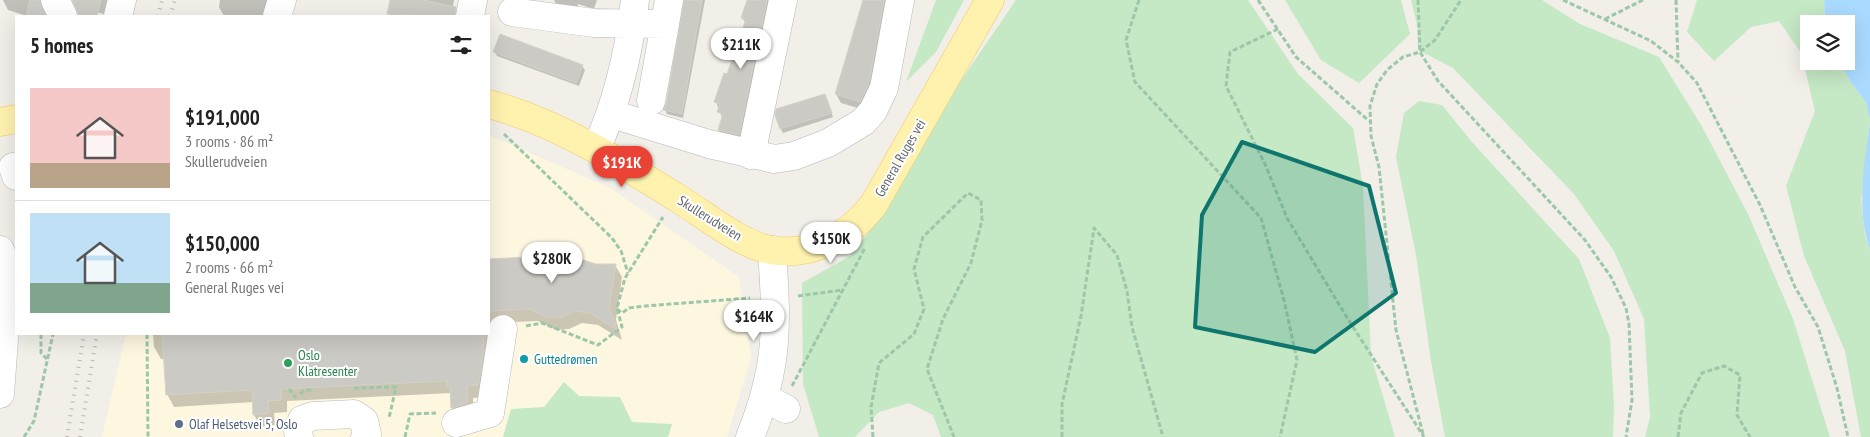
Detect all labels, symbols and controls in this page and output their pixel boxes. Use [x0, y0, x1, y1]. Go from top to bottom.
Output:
map controls [1800, 15, 1855, 70]
button: layers [1800, 15, 1855, 70]
pin: $211K [706, 28, 776, 70]
icon: filters [447, 31, 475, 59]
text: 5 homes [30, 32, 93, 59]
text: $211K [722, 34, 760, 54]
text: $191,000 [185, 104, 260, 131]
icon: home [70, 108, 130, 168]
street label: General Ruges vei [871, 116, 929, 200]
text: 3 rooms · 86 m² [185, 131, 273, 151]
pin: $191K [587, 146, 657, 188]
text: Skullerudveien [185, 151, 267, 171]
text: $191K [603, 152, 641, 172]
street label: Skullerudveien [675, 191, 745, 245]
pin: $150K [796, 222, 866, 264]
text: $150K [812, 228, 850, 248]
text: $150,000 [185, 230, 260, 257]
icon: home [70, 233, 130, 293]
pin: $280K [517, 242, 587, 284]
text: $280K [533, 248, 571, 268]
text: 2 rooms · 66 m² [185, 257, 273, 277]
text: General Ruges vei [185, 277, 284, 297]
pin: $164K [719, 300, 789, 342]
text: $164K [735, 306, 773, 326]
place label: Oslo Klatresenter [298, 346, 357, 380]
place label: Guttedrømen [534, 350, 597, 368]
marker: Guttedrømen [518, 353, 530, 365]
marker: Oslo Klatresenter [282, 357, 294, 369]
place label: Olaf Helsetsvei 5, Oslo [189, 415, 298, 433]
marker: Olaf Helsetsvei 5, Oslo [173, 418, 185, 430]

